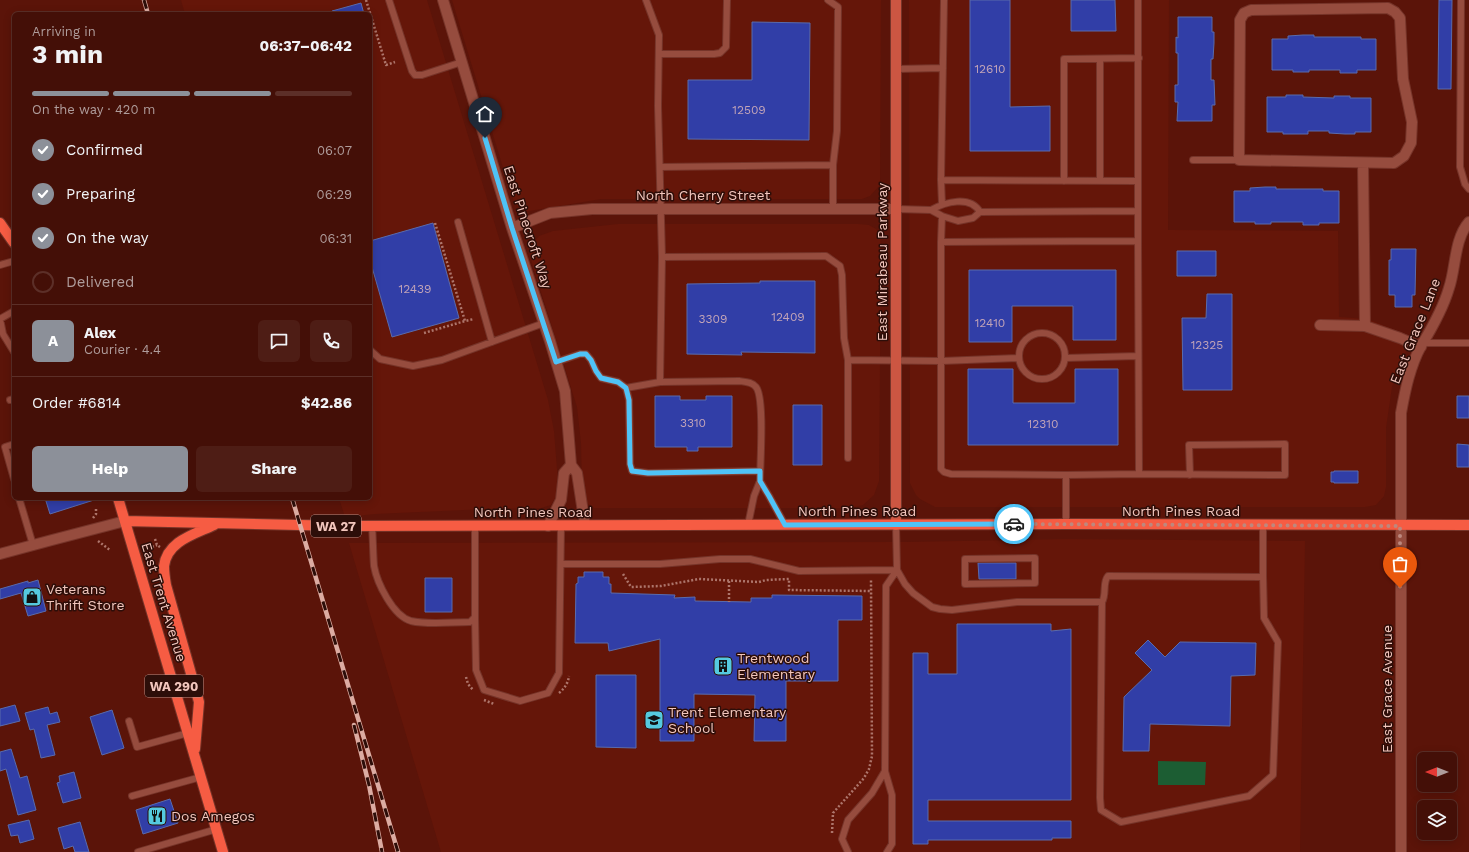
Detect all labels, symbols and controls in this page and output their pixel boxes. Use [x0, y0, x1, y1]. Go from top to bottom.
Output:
text: Arriving in [32, 24, 96, 39]
text: 06:37–06:42 [260, 37, 352, 55]
text: 3 min [32, 39, 103, 69]
house number: 12610 [974, 62, 1006, 76]
pin [468, 97, 502, 138]
text: On the way · 420 m [32, 102, 155, 117]
icon: home [474, 103, 496, 125]
house number: 12509 [732, 103, 766, 117]
icon: check [32, 139, 54, 161]
text: Confirmed [66, 141, 143, 159]
text: 06:07 [317, 143, 352, 158]
street label: East Pinecroft Way [501, 164, 556, 291]
street label: East Mirabeau Parkway [874, 182, 890, 341]
icon: check [32, 183, 54, 205]
text: Preparing [66, 185, 135, 203]
text: 06:29 [317, 187, 352, 202]
street label: North Cherry Street [636, 187, 770, 203]
icon: check [32, 227, 54, 249]
text: On the way [66, 229, 148, 247]
text: 06:31 [320, 231, 352, 246]
text: Delivered [66, 273, 134, 291]
street label: East Grace Lane [1387, 276, 1443, 386]
house number: 12439 [398, 282, 432, 296]
house number: 12409 [771, 310, 805, 324]
house number: 3309 [699, 312, 727, 326]
house number: 12410 [975, 316, 1005, 330]
button: chat [258, 320, 300, 362]
button: phone [310, 320, 352, 362]
text: Alex [84, 324, 116, 342]
text: A [48, 332, 58, 350]
house number: 12325 [1191, 338, 1223, 352]
text: Courier · 4.4 [84, 342, 161, 357]
text: Order #6814 [32, 394, 121, 412]
text: $42.86 [301, 394, 352, 412]
house number: 3310 [680, 416, 706, 430]
house number: 12310 [1028, 417, 1058, 431]
button: Help [32, 446, 188, 492]
button: Share [196, 446, 352, 492]
street label: North Pines Road [798, 503, 916, 519]
street label: North Pines Road [1122, 503, 1240, 519]
street label: North Pines Road [474, 504, 592, 520]
courier [994, 504, 1034, 544]
icon: car [1003, 513, 1025, 535]
road number: WA 27 [311, 515, 361, 537]
street label: East Trent Avenue [138, 541, 190, 663]
pin [1383, 547, 1417, 588]
icon: bag [1389, 553, 1411, 575]
place label: Veterans Thrift Store [46, 581, 125, 613]
shop icon: Veterans Thrift Store [21, 586, 43, 608]
street label: East Grace Avenue [1379, 625, 1395, 753]
place label: Trentwood Elementary [737, 650, 816, 682]
building icon: Trentwood Elementary [712, 655, 734, 677]
road number: WA 290 [145, 675, 203, 697]
place label: Trent Elementary School [668, 704, 787, 736]
school or university icon: Trent Elementary School [643, 709, 665, 731]
north arrow [1417, 752, 1457, 792]
map controls [1417, 752, 1457, 840]
button: layers [1417, 800, 1457, 840]
restaurant icon: Dos Amegos [146, 805, 168, 827]
place label: Dos Amegos [171, 808, 255, 824]

